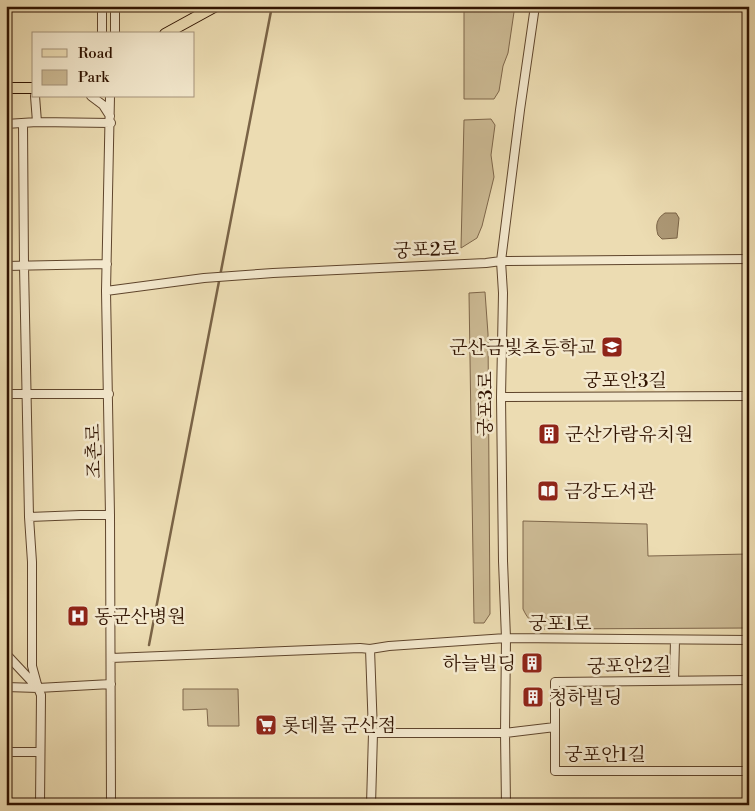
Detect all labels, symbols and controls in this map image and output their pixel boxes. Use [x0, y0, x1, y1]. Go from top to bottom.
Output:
legend [32, 32, 195, 98]
text: Road [78, 44, 113, 63]
text: Park [78, 68, 110, 87]
street label: 궁포2로 [393, 237, 459, 263]
school or university icon: 군산금빛초등학교 [600, 335, 624, 359]
place label: 군산금빛초등학교 [449, 336, 596, 360]
street label: 궁포안3길 [583, 369, 667, 393]
street label: 궁포3로 [474, 371, 498, 437]
building icon: 군산가람유치원 [537, 422, 561, 446]
street label: 조촌로 [82, 423, 106, 479]
place label: 군산가람유치원 [565, 423, 693, 447]
library icon: 금강도서관 [536, 479, 560, 503]
place label: 금강도서관 [564, 480, 656, 504]
hospital icon: 동군산병원 [66, 604, 90, 628]
place label: 동군산병원 [94, 605, 186, 629]
street label: 궁포1로 [528, 612, 592, 636]
building icon: 하늘빌딩 [520, 651, 544, 675]
place label: 하늘빌딩 [443, 652, 516, 676]
street label: 궁포안2길 [587, 653, 671, 679]
building icon: 청하빌딩 [521, 685, 545, 709]
place label: 청하빌딩 [549, 686, 622, 710]
supermarket icon: 롯데몰 군산점 [254, 713, 278, 737]
place label: 롯데몰 군산점 [282, 714, 396, 738]
street label: 궁포안1길 [564, 743, 646, 767]

